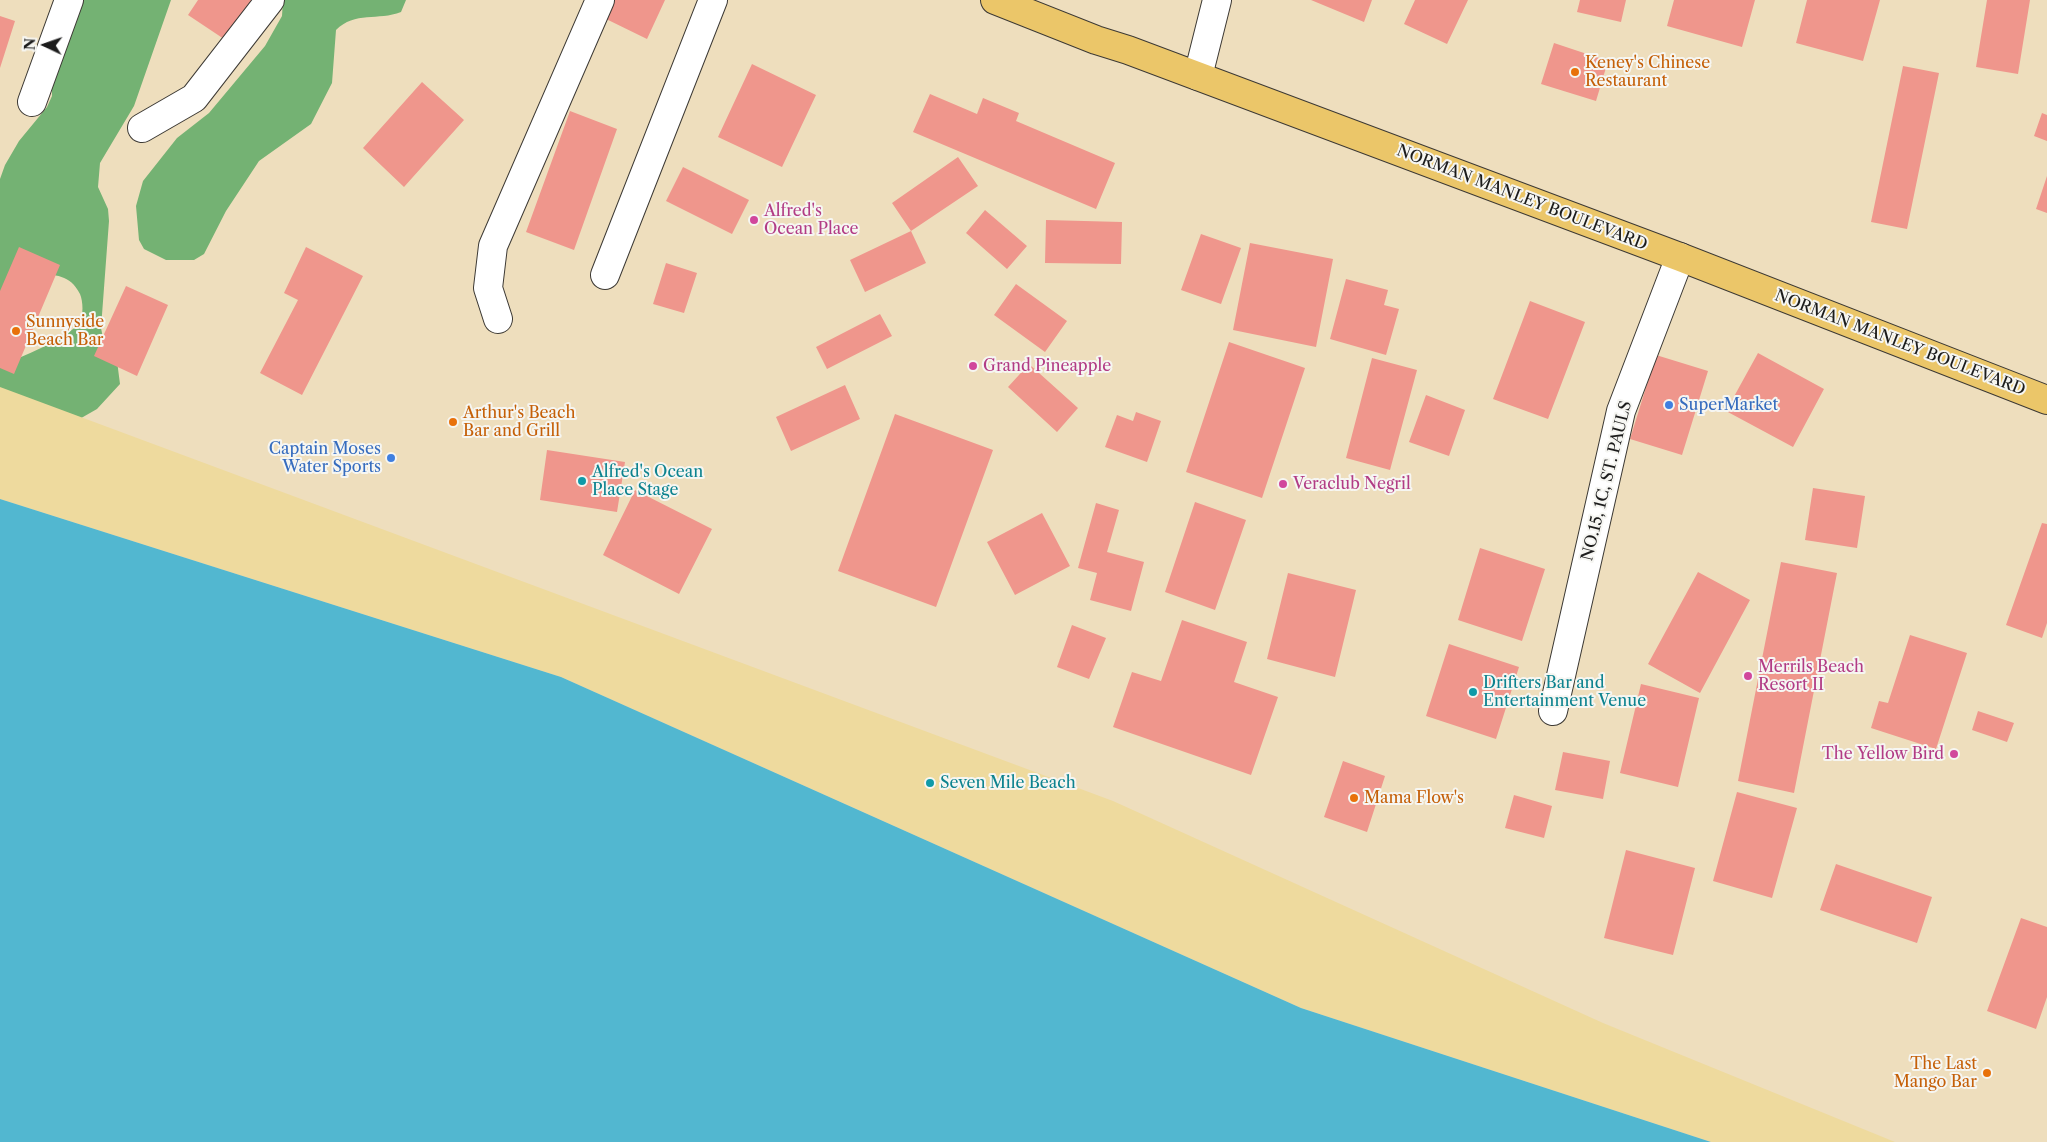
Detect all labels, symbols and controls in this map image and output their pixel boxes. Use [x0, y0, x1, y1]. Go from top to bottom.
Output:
north arrow [20, 20, 70, 70]
text: N [21, 38, 39, 51]
place label: Keney's Chinese Restaurant [1585, 53, 1710, 91]
marker: Keney's Chinese Restaurant [1569, 66, 1581, 78]
street label: NORMAN MANLEY BOULEVARD [1394, 141, 1650, 255]
place label: Alfred's Ocean Place [764, 201, 859, 239]
marker: Alfred's Ocean Place [748, 214, 760, 226]
street label: NORMAN MANLEY BOULEVARD [1772, 286, 2028, 400]
place label: Sunnyside Beach Bar [26, 312, 104, 350]
marker: Sunnyside Beach Bar [10, 325, 22, 337]
place label: Grand Pineapple [983, 356, 1111, 376]
marker: Grand Pineapple [967, 360, 979, 372]
place label: SuperMarket [1679, 395, 1778, 415]
street label: NO.15, 1C, ST. PAULS [1578, 399, 1636, 563]
marker: SuperMarket [1663, 399, 1675, 411]
place label: Arthur's Beach Bar and Grill [463, 403, 575, 441]
marker: Arthur's Beach Bar and Grill [447, 416, 459, 428]
place label: Captain Moses Water Sports [269, 439, 381, 477]
marker: Captain Moses Water Sports [385, 452, 397, 464]
place label: Alfred's Ocean Place Stage [592, 462, 703, 500]
place label: Veraclub Negril [1293, 474, 1411, 494]
marker: Alfred's Ocean Place Stage [576, 475, 588, 487]
marker: Veraclub Negril [1277, 478, 1289, 490]
place label: Merrils Beach Resort II [1758, 657, 1864, 695]
marker: Merrils Beach Resort II [1742, 670, 1754, 682]
place label: Drifters Bar and Entertainment Venue [1483, 673, 1646, 711]
marker: Drifters Bar and Entertainment Venue [1467, 686, 1479, 698]
place label: The Yellow Bird [1822, 744, 1944, 764]
marker: The Yellow Bird [1948, 748, 1960, 760]
place label: Seven Mile Beach [940, 773, 1076, 793]
marker: Seven Mile Beach [924, 777, 936, 789]
place label: Mama Flow's [1364, 788, 1464, 808]
marker: Mama Flow's [1348, 792, 1360, 804]
place label: The Last Mango Bar [1894, 1054, 1977, 1092]
marker: The Last Mango Bar [1981, 1067, 1993, 1079]

